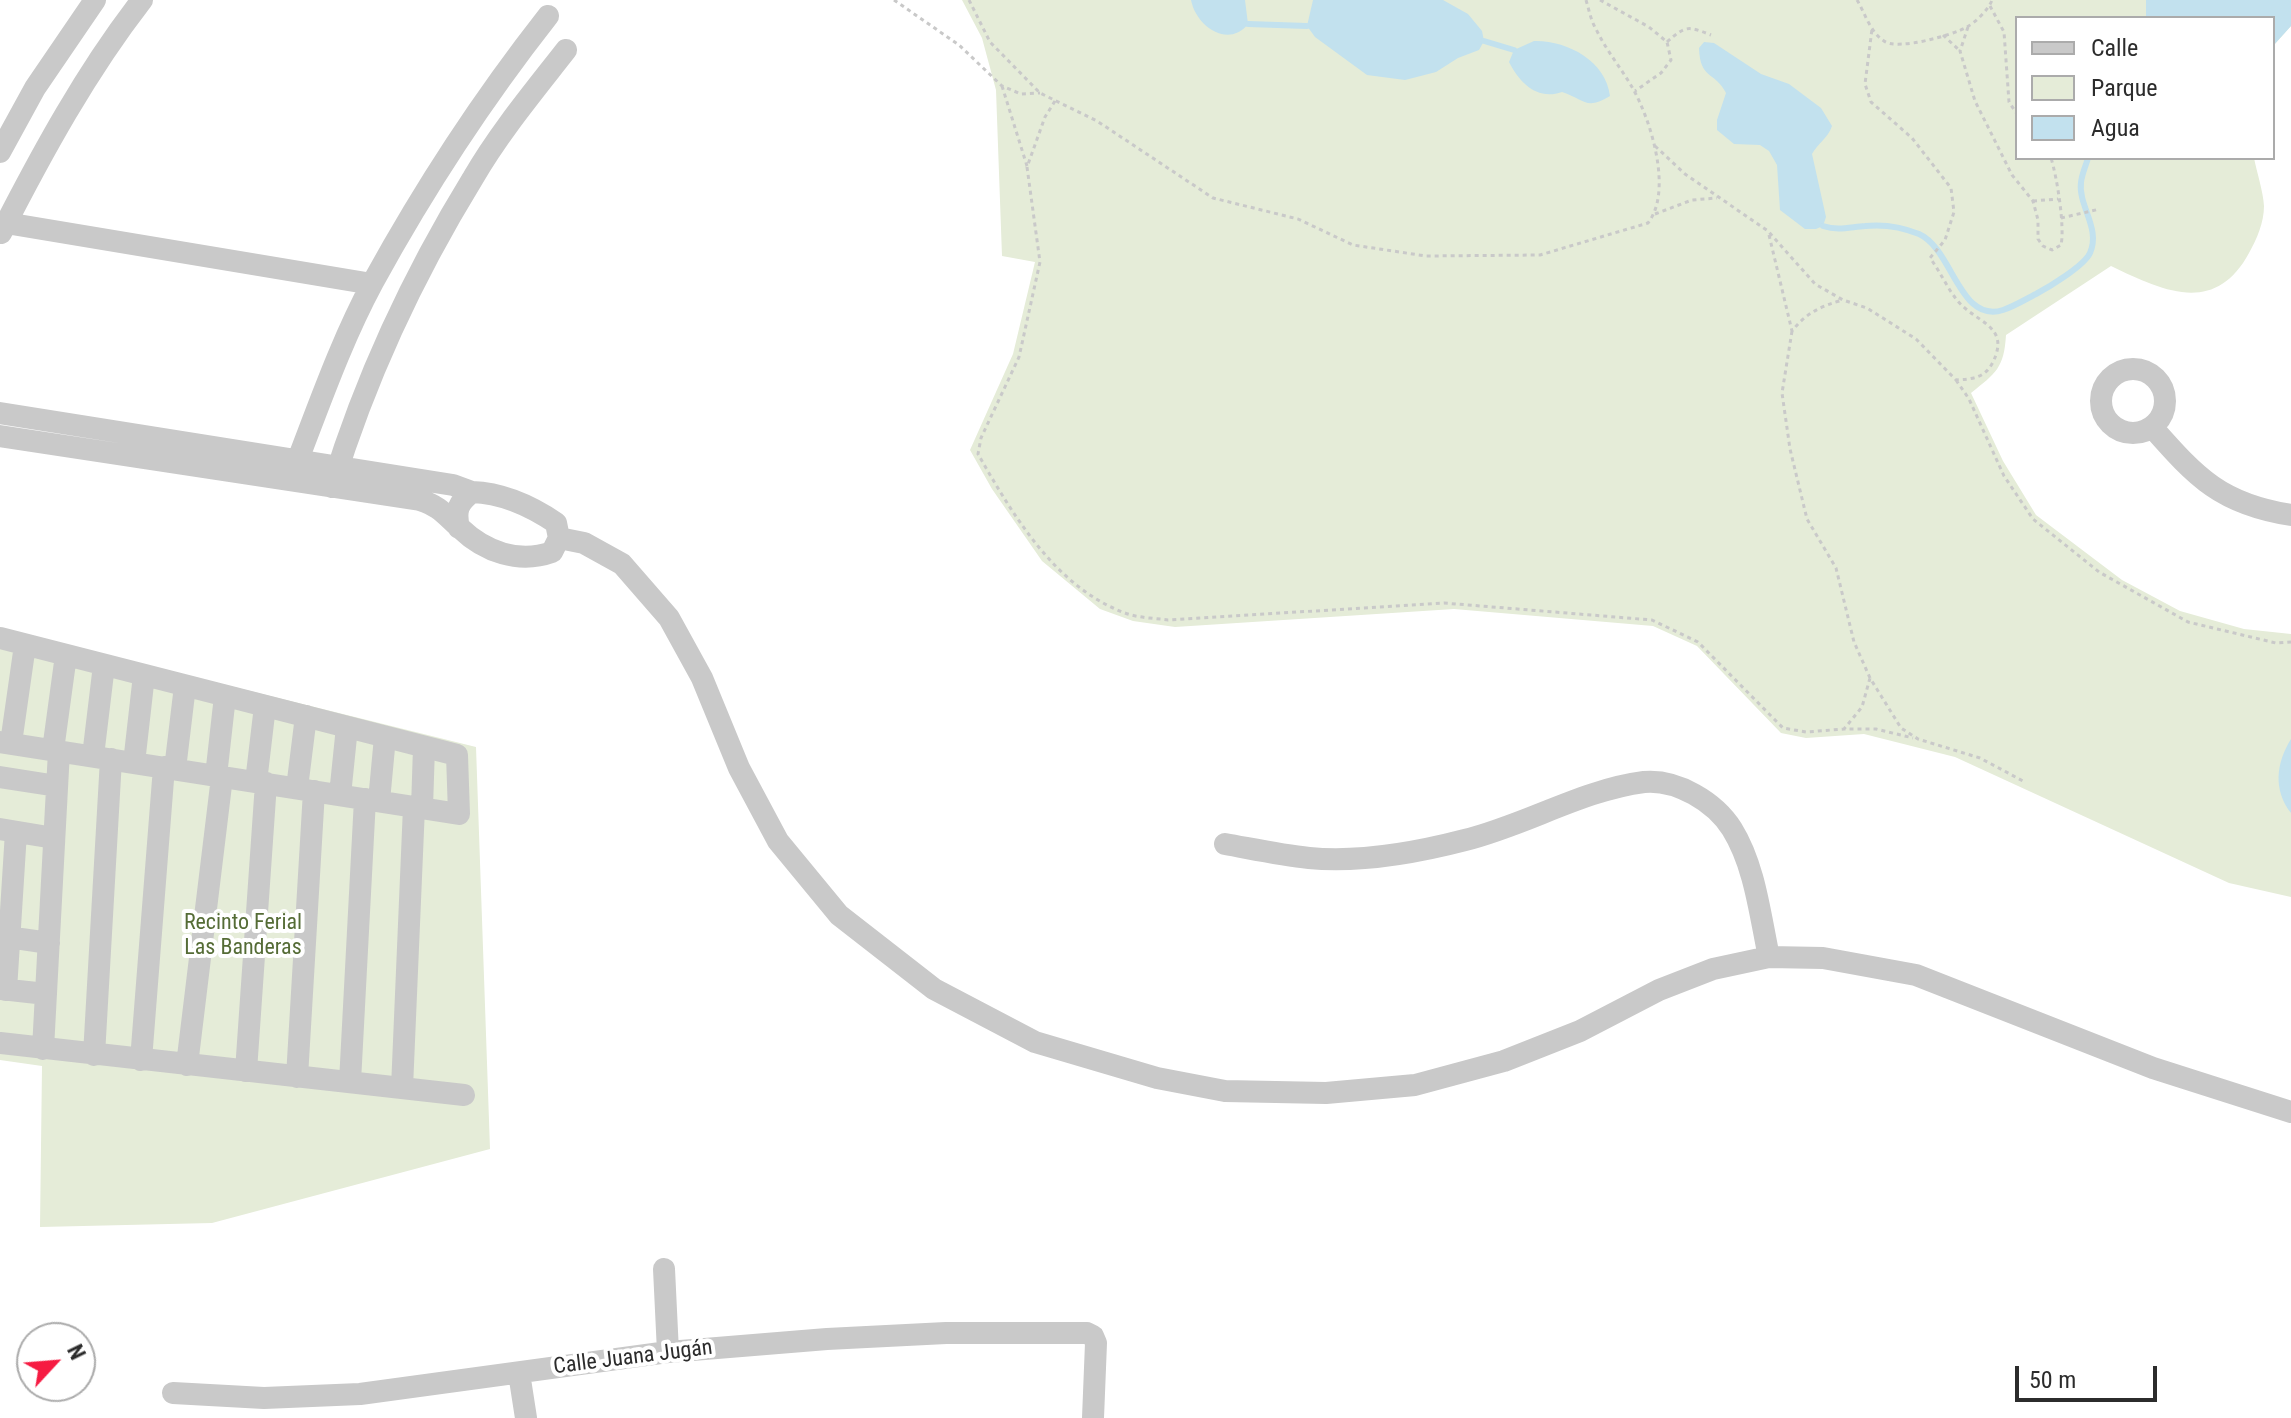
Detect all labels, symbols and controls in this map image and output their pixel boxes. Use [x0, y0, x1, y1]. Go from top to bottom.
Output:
legend [2015, 16, 2275, 160]
text: Calle [2091, 34, 2138, 62]
text: Parque [2091, 74, 2158, 102]
text: Agua [2091, 114, 2140, 142]
park label: Recinto Ferial Las Banderas [184, 910, 302, 962]
north arrow [16, 1322, 96, 1402]
street label: Calle Juana Jugán [552, 1335, 714, 1381]
text: N [62, 1341, 90, 1364]
scale bar [2019, 1350, 2161, 1400]
text: 50 m [2029, 1366, 2076, 1394]

